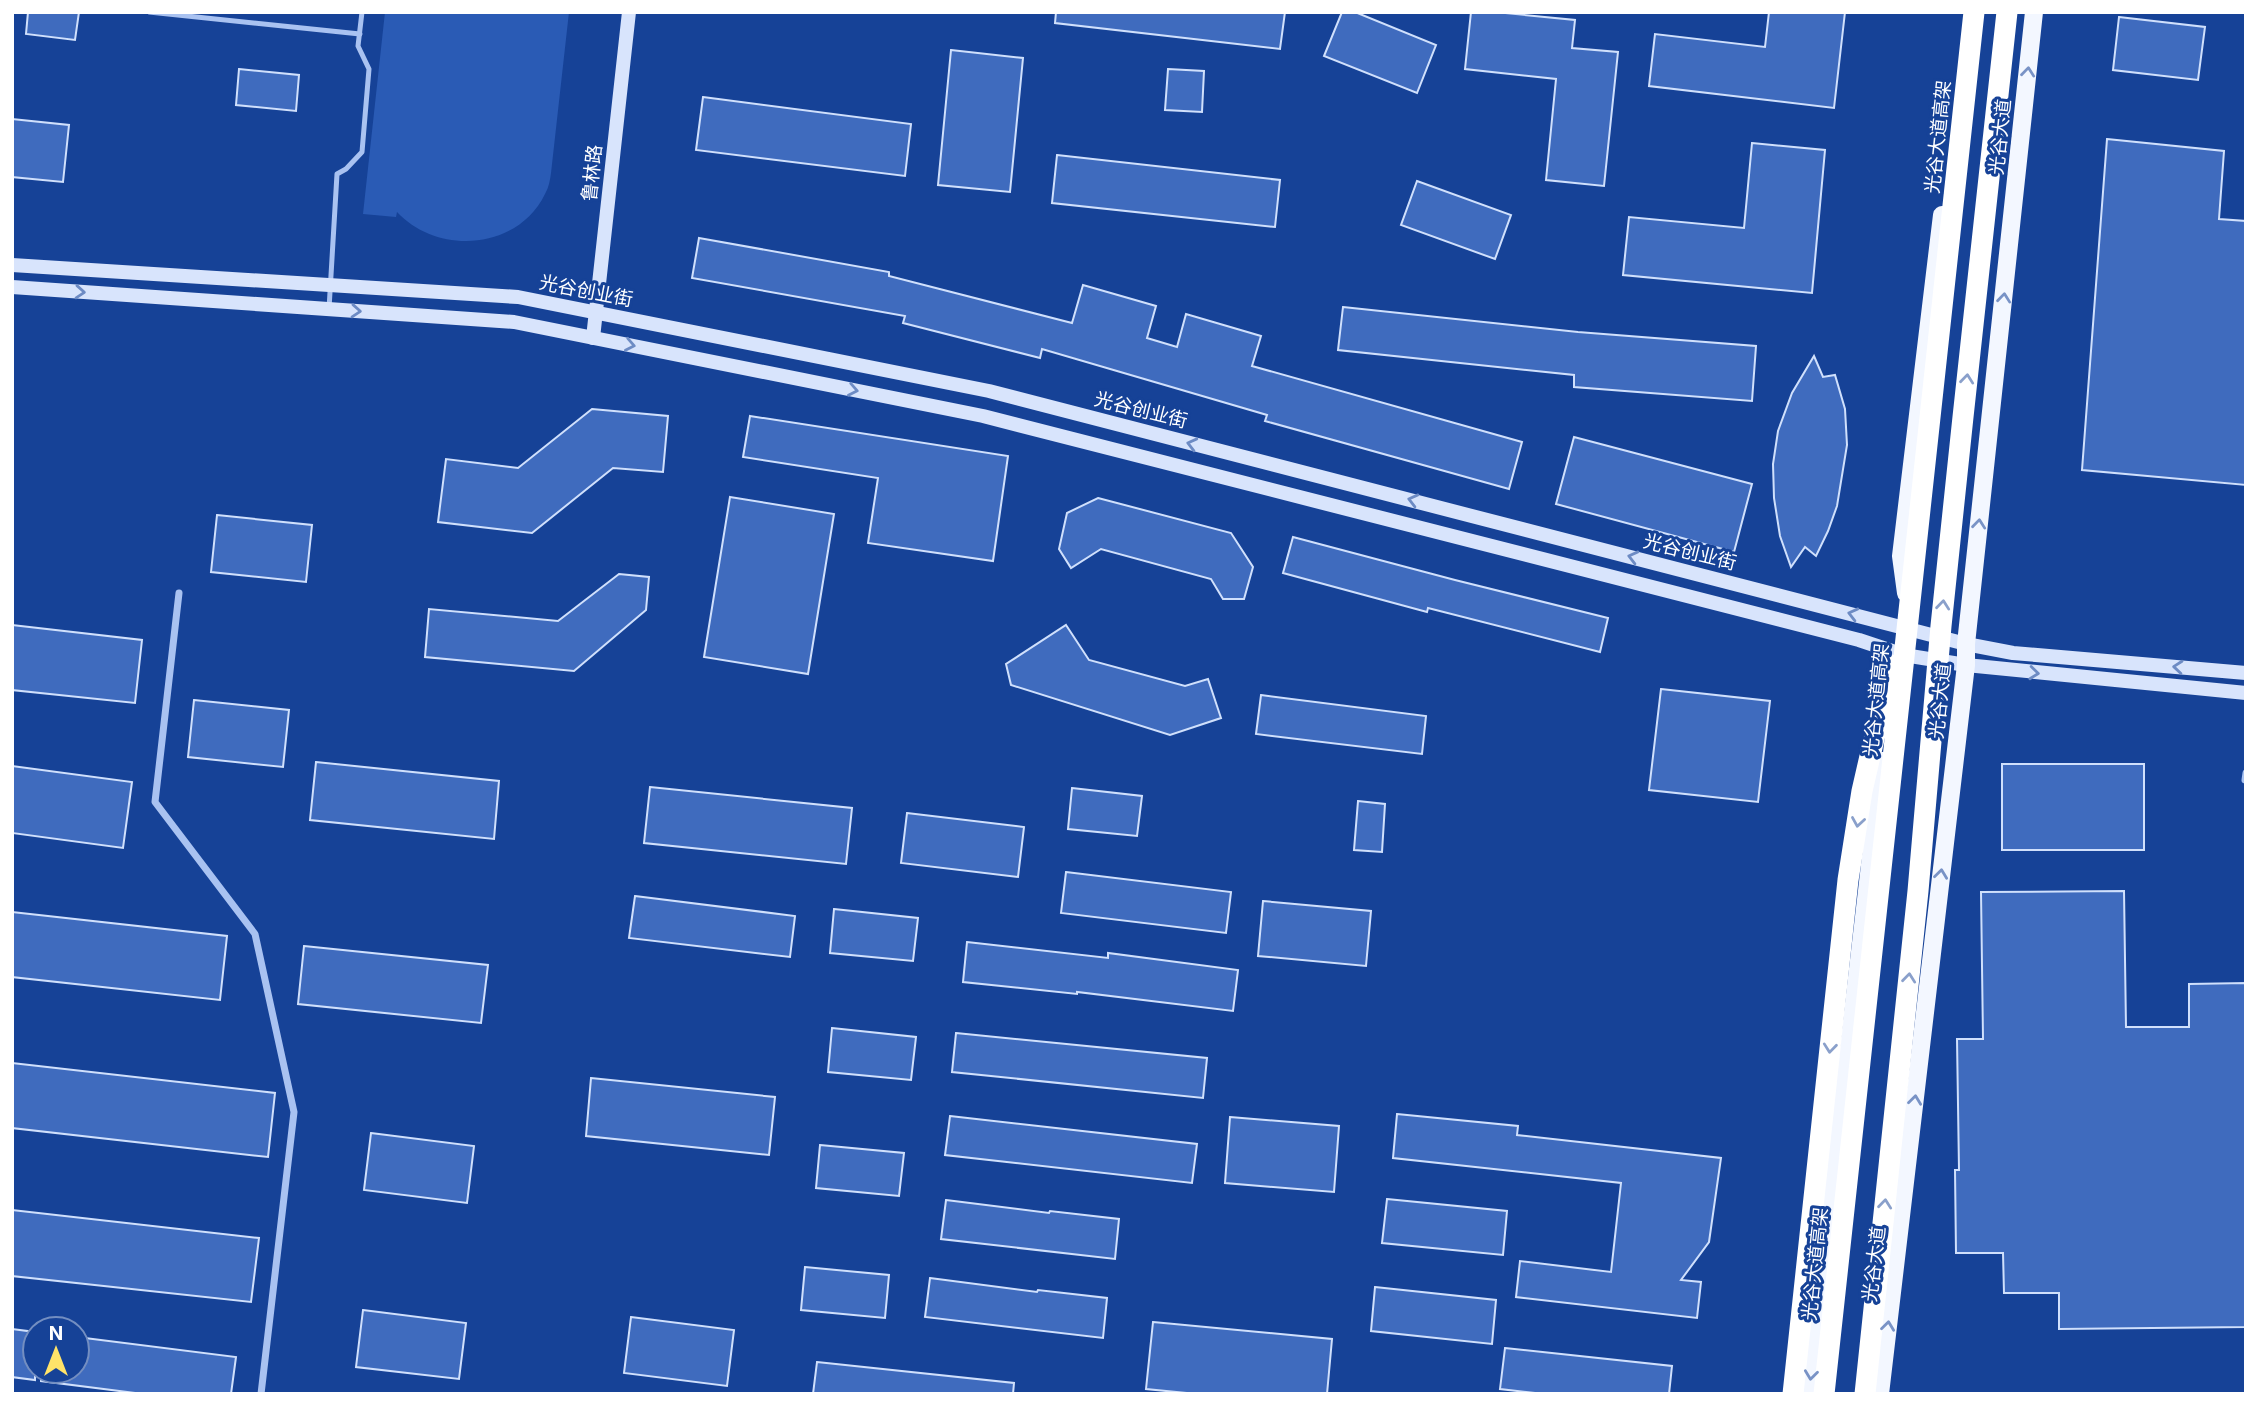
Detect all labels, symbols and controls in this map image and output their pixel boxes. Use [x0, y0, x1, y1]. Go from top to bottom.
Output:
one-way arrow [2020, 66, 2035, 77]
street label: 光谷大道高架 [1921, 79, 1955, 195]
street label: 光谷大道 [1985, 98, 2015, 176]
street label: 鲁林路 [578, 143, 606, 203]
street label: 光谷创业街 [537, 271, 635, 311]
one-way arrow [75, 284, 86, 299]
one-way arrow [1996, 292, 2011, 304]
one-way arrow [351, 303, 362, 318]
one-way arrow [624, 337, 636, 352]
one-way arrow [1959, 373, 1974, 384]
one-way arrow [847, 381, 859, 396]
street label: 光谷创业街 [1092, 387, 1190, 433]
one-way arrow [1186, 438, 1198, 452]
one-way arrow [1407, 494, 1419, 508]
one-way arrow [1972, 518, 1987, 530]
street label: 光谷创业街 [1641, 529, 1739, 575]
one-way arrow [1627, 551, 1639, 565]
one-way arrow [1936, 599, 1951, 611]
one-way arrow [1847, 607, 1859, 622]
street label: 光谷大道高架 [1859, 642, 1893, 758]
one-way arrow [2172, 660, 2183, 675]
street label: 光谷大道 [1925, 662, 1955, 740]
one-way arrow [2029, 665, 2040, 680]
one-way arrow [1850, 816, 1865, 828]
one-way arrow [1934, 868, 1949, 880]
one-way arrow [1901, 972, 1916, 983]
one-way arrow [1823, 1042, 1838, 1054]
one-way arrow [1907, 1094, 1922, 1106]
one-way arrow [1877, 1198, 1892, 1209]
street label: 光谷大道高架 [1798, 1206, 1832, 1322]
street label: 光谷大道 [1858, 1225, 1890, 1303]
north arrow [21, 1315, 91, 1385]
one-way arrow [1880, 1320, 1895, 1332]
text: N [49, 1322, 63, 1345]
one-way arrow [1804, 1369, 1819, 1381]

